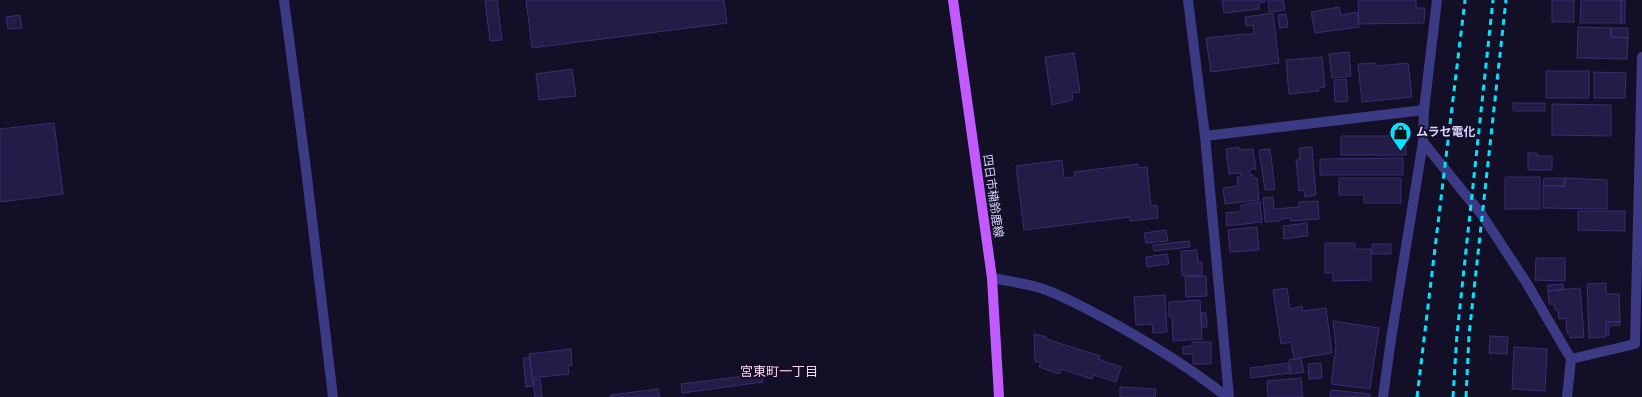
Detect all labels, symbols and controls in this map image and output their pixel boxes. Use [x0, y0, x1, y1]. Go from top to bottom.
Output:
shop icon: ムラセ電化 [1388, 119, 1414, 152]
place label: ムラセ電化 [1416, 125, 1475, 139]
street label: 四日市楠鈴鹿線 [980, 153, 1006, 239]
district label: 宮東町一丁目 [740, 364, 818, 379]

